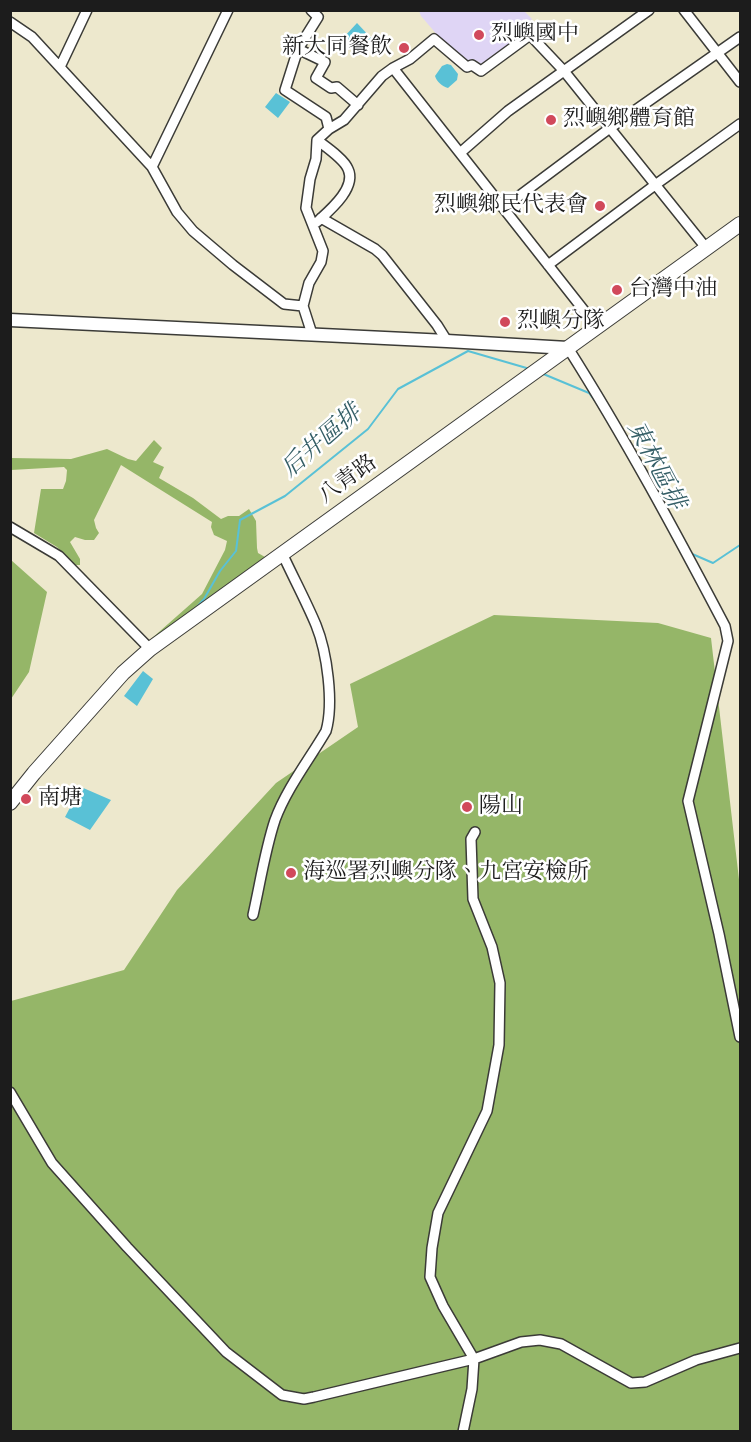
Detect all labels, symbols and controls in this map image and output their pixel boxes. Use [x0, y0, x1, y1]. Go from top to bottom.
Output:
place label: 烈嶼國中 [491, 22, 579, 48]
marker: 烈嶼國中 [472, 28, 486, 42]
place label: 新大同餐飲 [282, 35, 392, 61]
marker: 新大同餐飲 [397, 41, 411, 55]
place label: 烈嶼鄉體育館 [563, 107, 695, 133]
marker: 烈嶼鄉體育館 [544, 113, 558, 127]
place label: 烈嶼鄉民代表會 [434, 193, 588, 219]
marker: 烈嶼鄉民代表會 [593, 199, 607, 213]
place label: 台灣中油 [629, 277, 717, 303]
marker: 台灣中油 [610, 283, 624, 297]
place label: 烈嶼分隊 [517, 309, 605, 335]
marker: 烈嶼分隊 [498, 315, 512, 329]
water label: 后井區排 [276, 400, 368, 484]
water label: 東林區排 [620, 417, 690, 515]
street label: 八青路 [314, 450, 382, 510]
place label: 南塘 [38, 786, 82, 812]
marker: 南塘 [19, 792, 33, 806]
place label: 陽山 [479, 794, 523, 820]
marker: 陽山 [460, 800, 474, 814]
place label: 海巡署烈嶼分隊、九宮安檢所 [303, 860, 589, 886]
marker: 海巡署烈嶼分隊、九宮安檢所 [284, 866, 298, 880]

